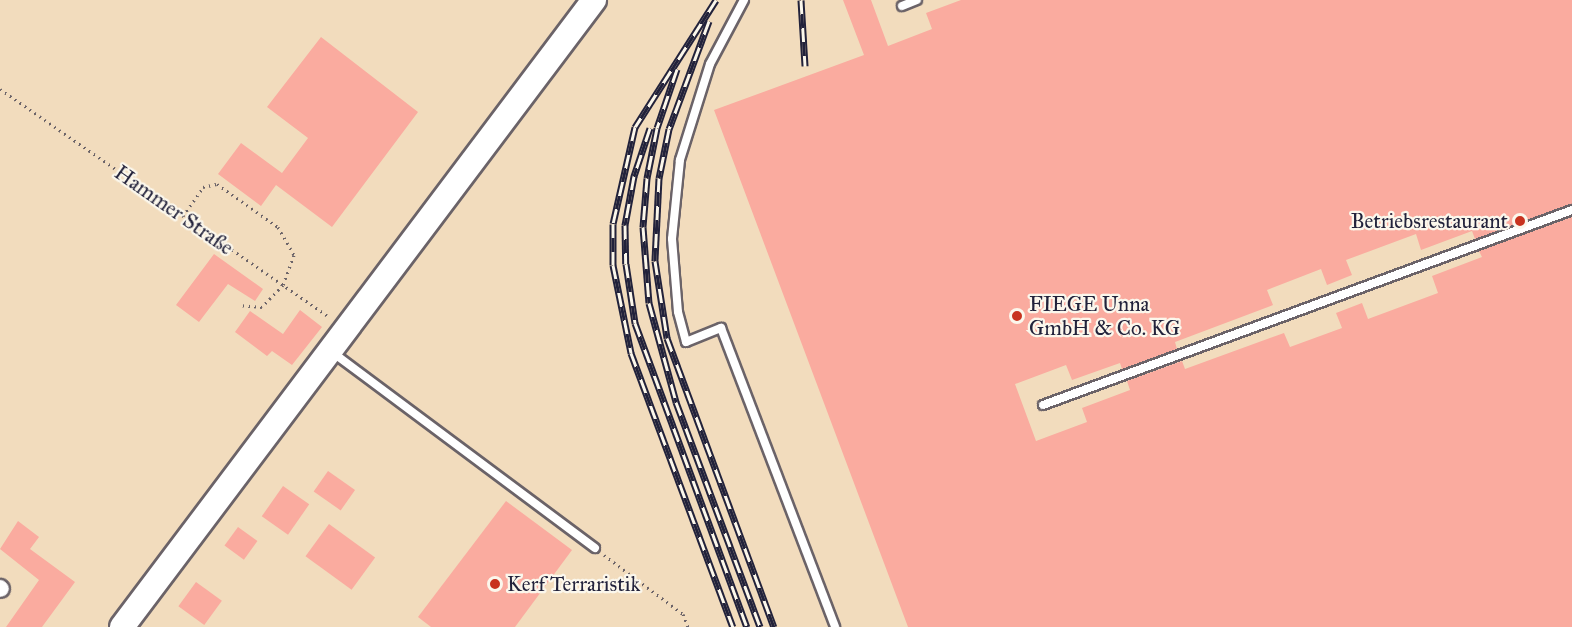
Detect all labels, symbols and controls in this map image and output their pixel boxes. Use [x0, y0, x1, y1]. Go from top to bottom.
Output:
street label: Hammer Straße [110, 160, 238, 260]
place label: Betriebsrestaurant [1351, 208, 1508, 234]
marker: Betriebsrestaurant [1513, 214, 1527, 228]
place label: FIEGE Unna GmbH & Co. KG [1029, 291, 1180, 341]
marker: FIEGE Unna GmbH & Co. KG [1010, 309, 1024, 323]
place label: Kerf Terraristik [507, 571, 640, 597]
marker: Kerf Terraristik [488, 577, 502, 591]

